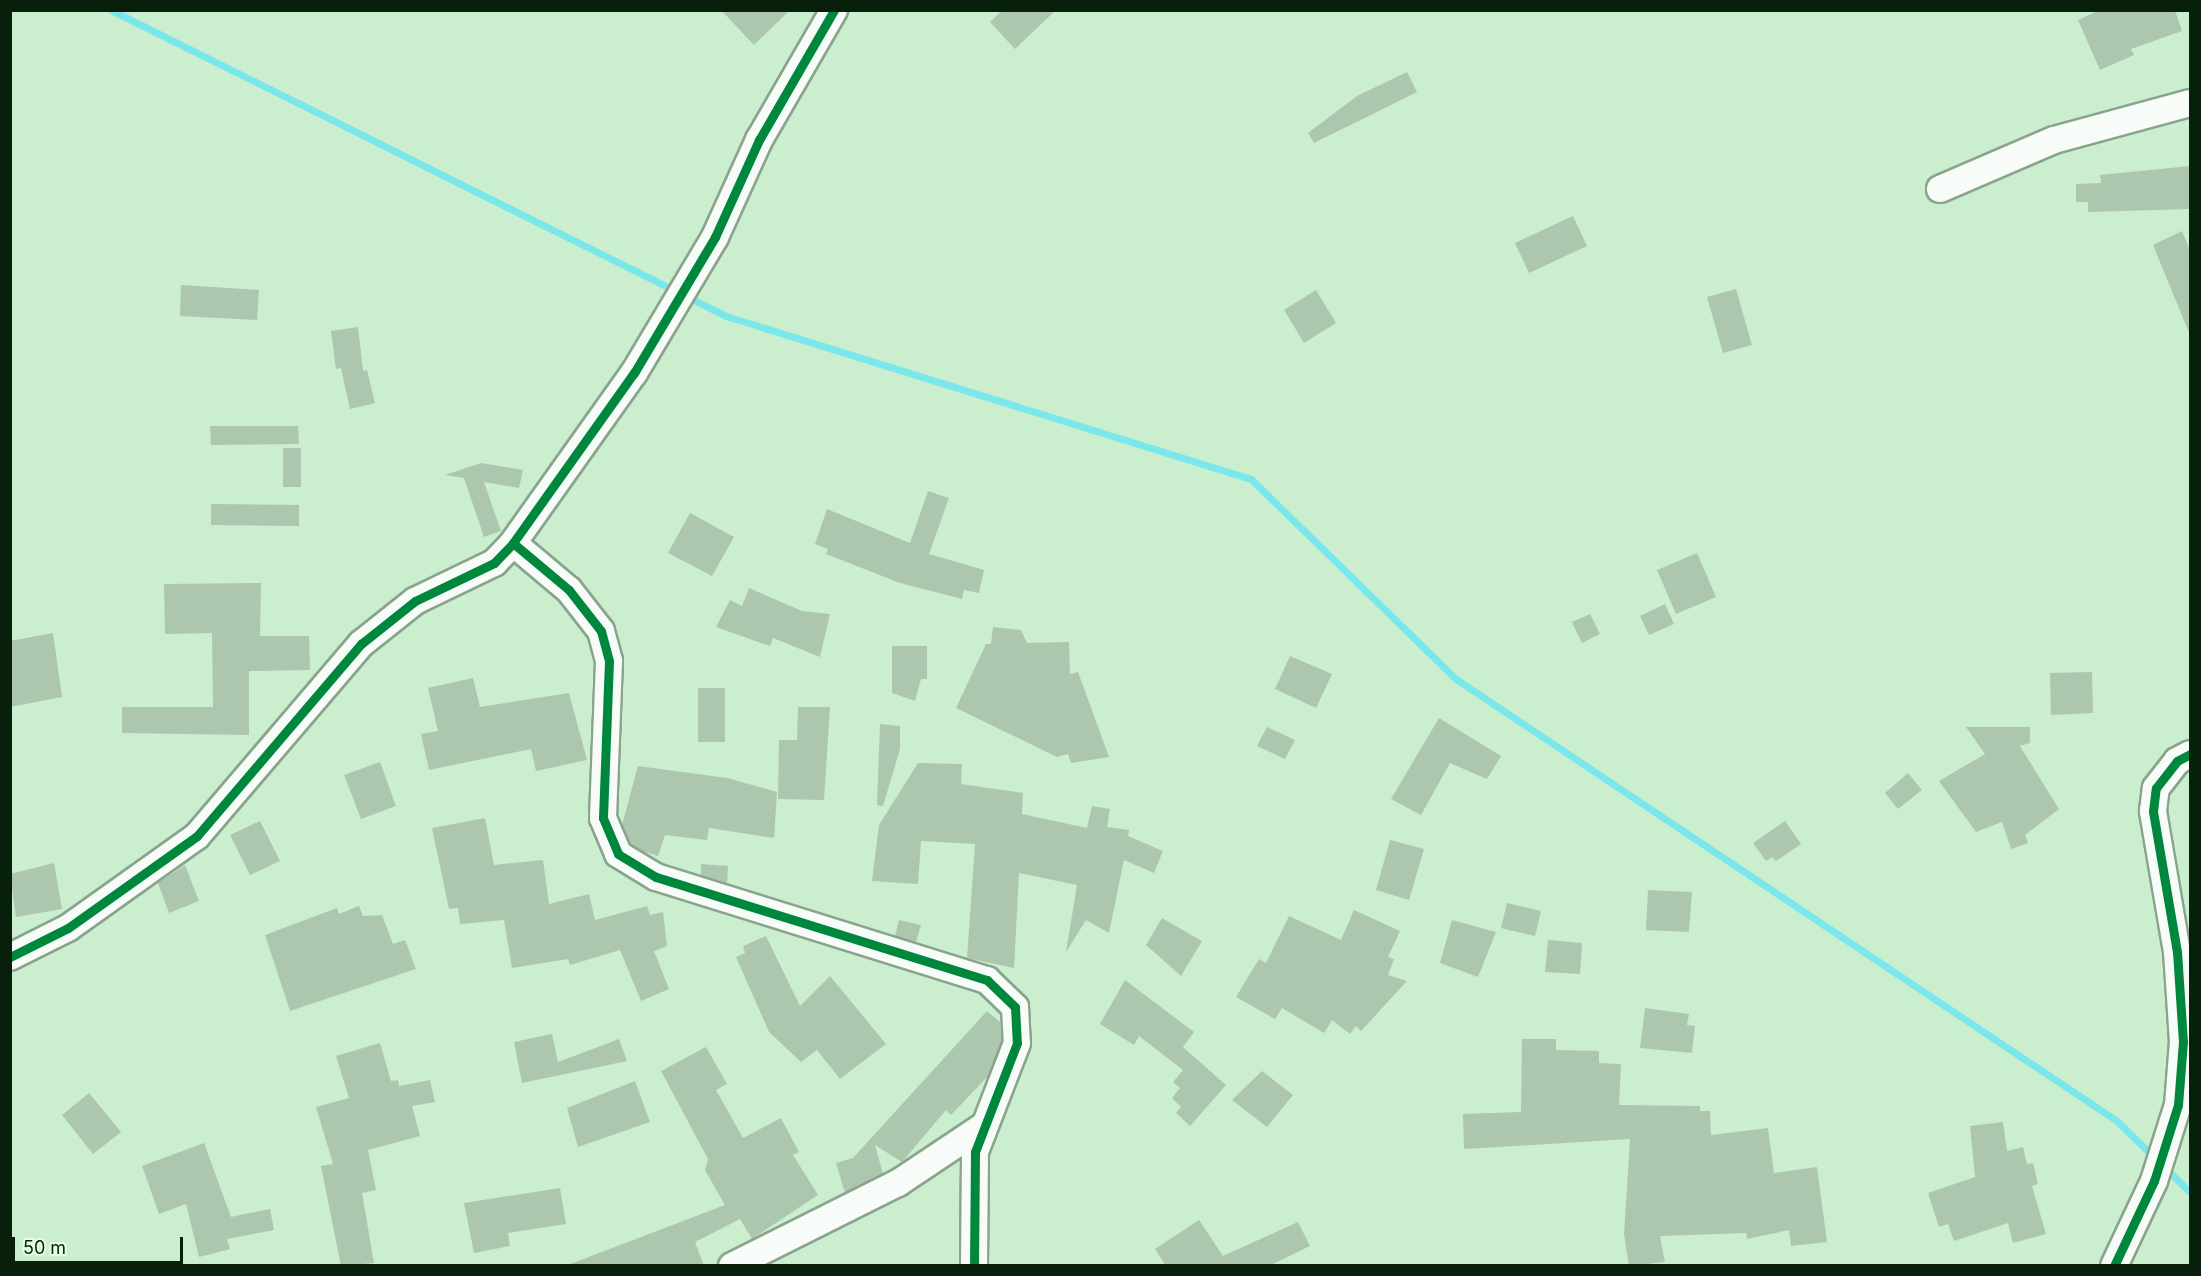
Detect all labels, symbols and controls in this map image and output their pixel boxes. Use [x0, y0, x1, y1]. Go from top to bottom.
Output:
scale bar [15, 1225, 186, 1263]
text: 50 m [23, 1237, 66, 1258]

